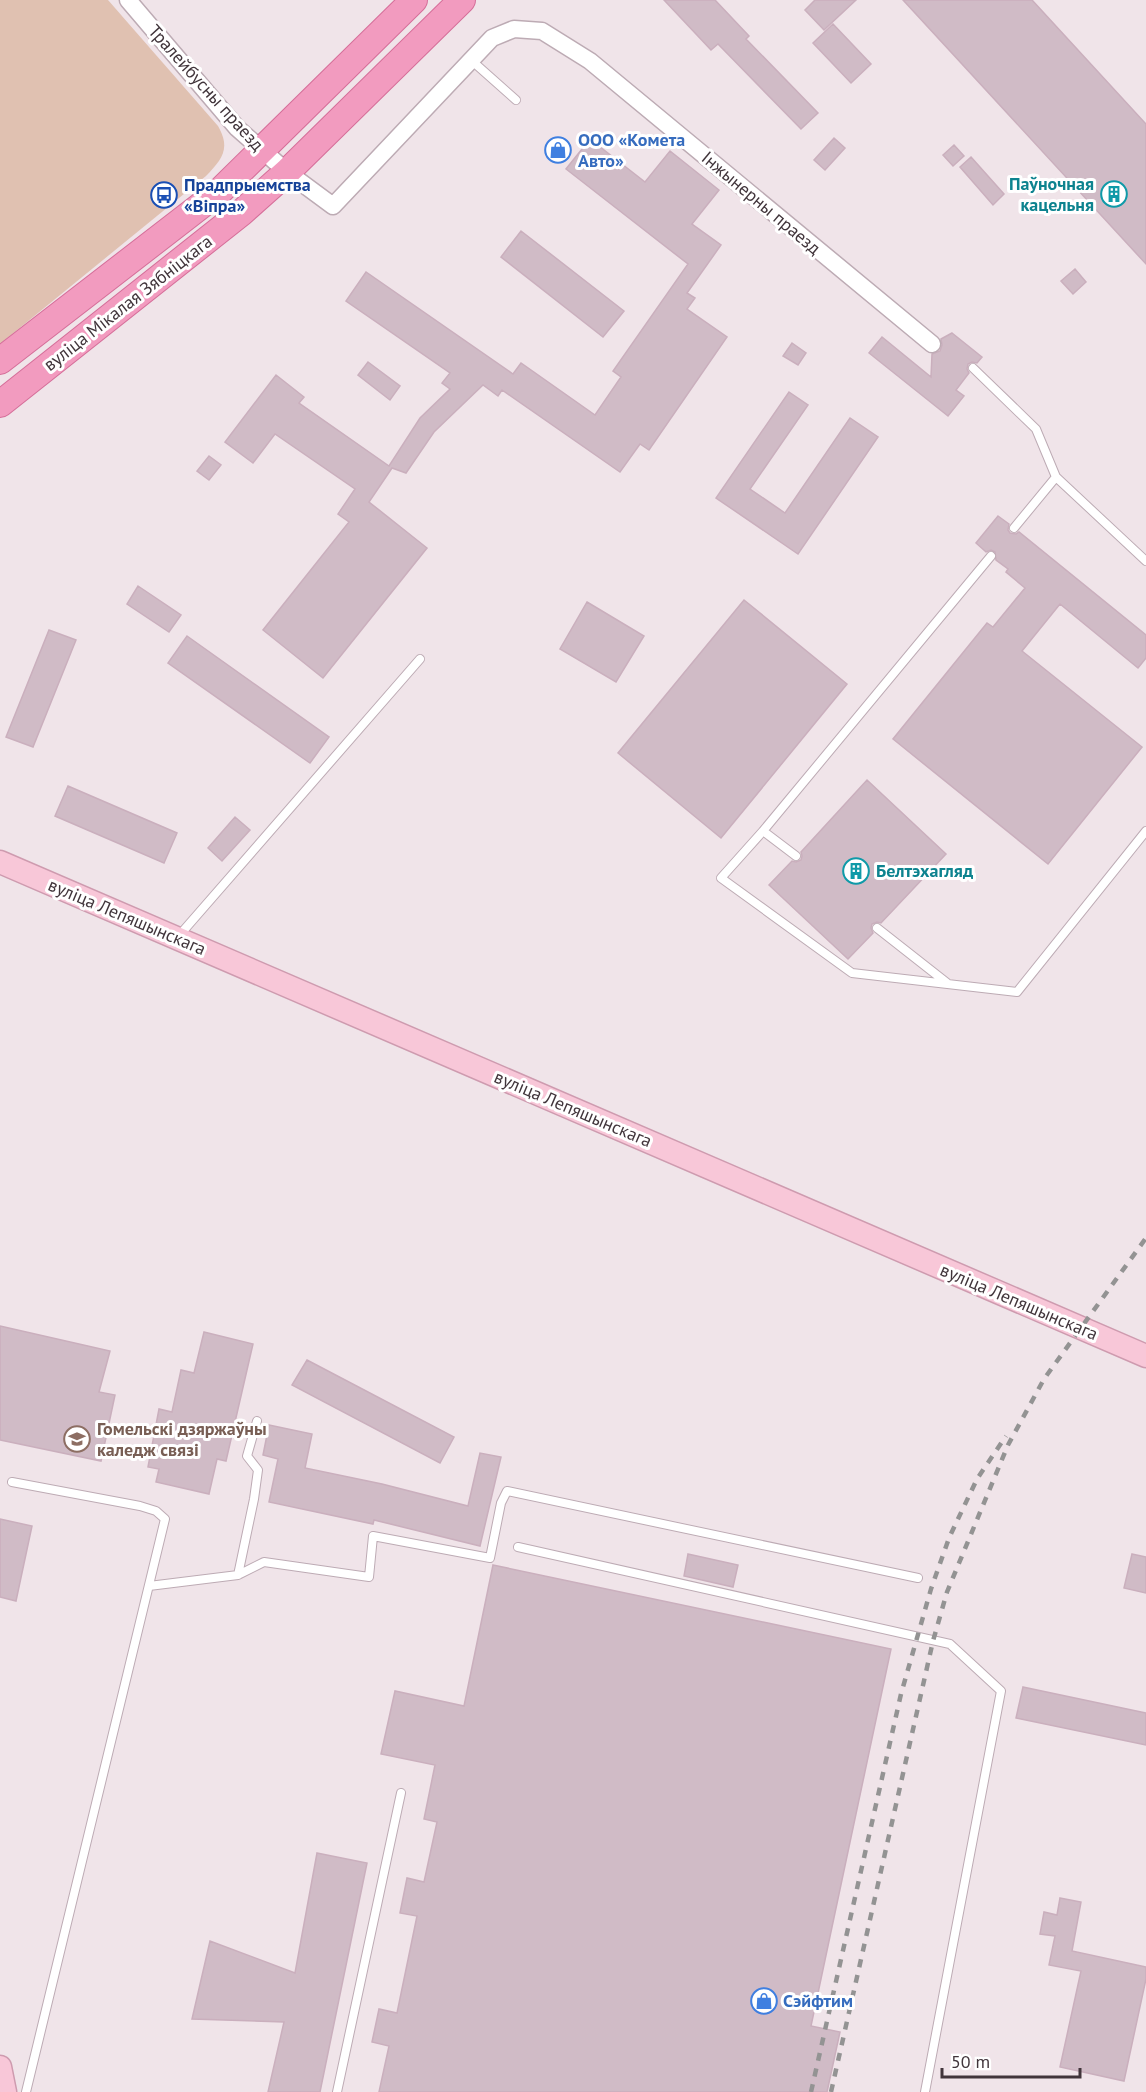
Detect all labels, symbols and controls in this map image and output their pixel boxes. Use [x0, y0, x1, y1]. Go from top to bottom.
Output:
street label: Тралейбусны праезд [144, 20, 269, 156]
place label: ООО «Комета Авто» [578, 128, 685, 172]
shop icon: ООО «Комета Авто» [543, 135, 573, 165]
street label: Інжынерны праезд [697, 146, 826, 259]
place label: Паўночная кацельня [1009, 172, 1094, 216]
place label: Прадпрыемства «Віпра» [184, 173, 311, 217]
building icon: Паўночная кацельня [1099, 179, 1129, 209]
bus stop icon: Прадпрыемства «Віпра» [149, 180, 179, 210]
street label: вуліца Мікалая Зябніцкага [39, 230, 217, 376]
building icon: Белтэхагляд [841, 856, 871, 886]
place label: Белтэхагляд [876, 859, 973, 882]
street label: вуліца Лепяшынскага [45, 873, 209, 960]
street label: вуліца Лепяшынскага [491, 1065, 655, 1152]
street label: вуліца Лепяшынскага [937, 1258, 1101, 1345]
place label: Гомельскі дзяржаўны каледж связі [97, 1417, 267, 1461]
school or university icon: Гомельскі дзяржаўны каледж связі [62, 1424, 92, 1454]
shop icon: Сэйфтим [749, 1986, 779, 2016]
place label: Сэйфтим [783, 1989, 853, 2012]
scale bar [942, 2041, 1080, 2079]
text: 50 m [951, 2050, 990, 2073]

